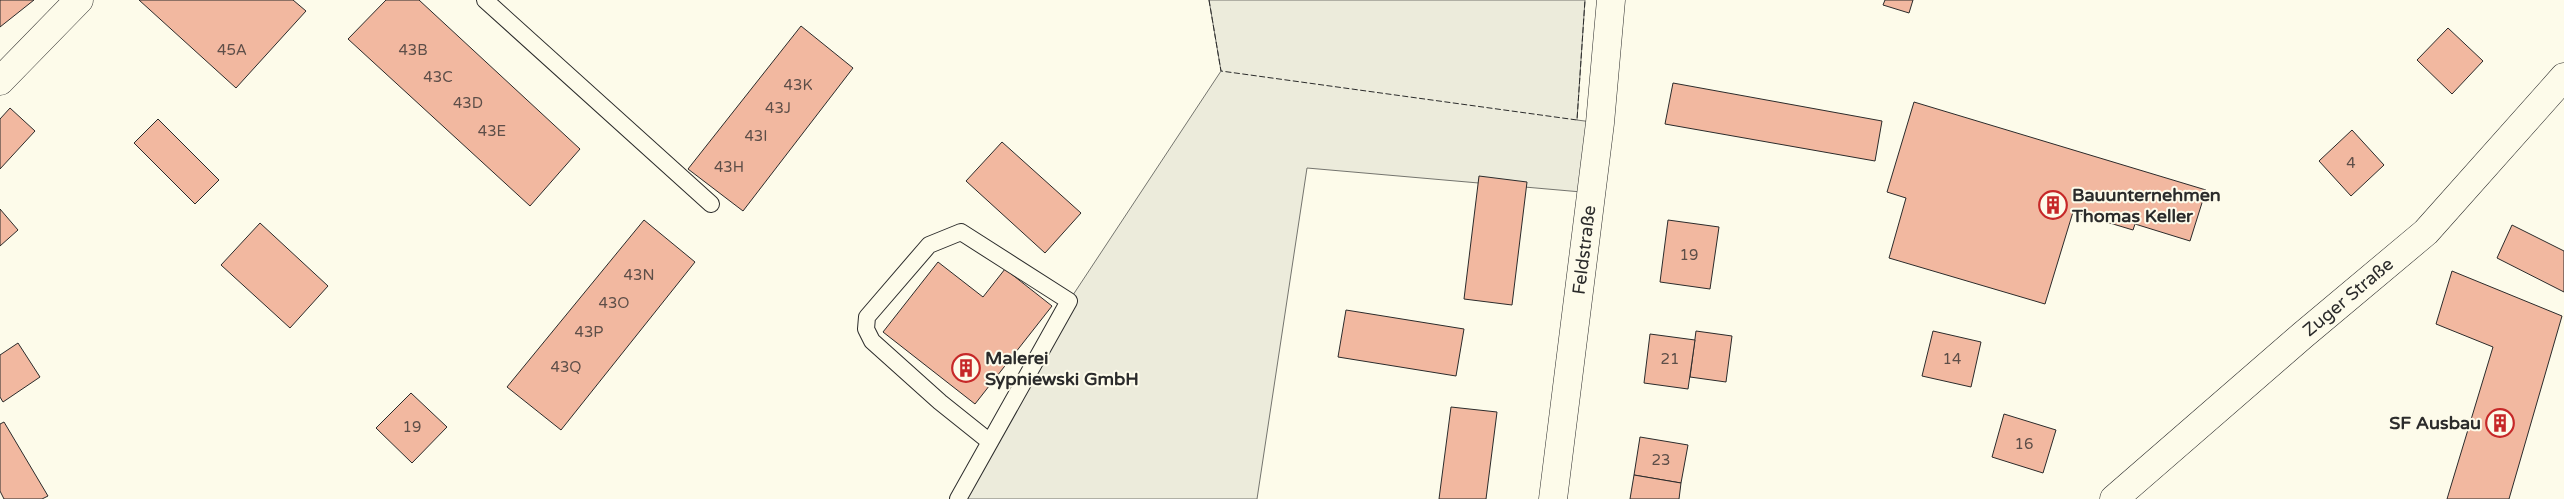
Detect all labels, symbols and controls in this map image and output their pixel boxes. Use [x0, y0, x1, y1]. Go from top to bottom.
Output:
house number: 45A [217, 41, 247, 59]
house number: 43B [398, 41, 428, 59]
house number: 43C [423, 68, 453, 86]
house number: 43K [784, 76, 812, 94]
house number: 43D [453, 94, 483, 112]
house number: 43J [765, 99, 791, 117]
house number: 43E [478, 122, 506, 140]
house number: 43I [744, 127, 768, 145]
house number: 4 [2346, 154, 2356, 172]
house number: 43H [714, 158, 744, 176]
place label: Bauunternehmen Thomas Keller [2071, 184, 2221, 227]
building icon: Bauunternehmen Thomas Keller [2038, 190, 2068, 220]
street label: Feldstraße [1568, 204, 1600, 296]
house number: 19 [1680, 246, 1698, 264]
street label: Zuger Straße [2298, 253, 2398, 341]
house number: 43N [624, 266, 654, 284]
house number: 43O [598, 294, 630, 312]
house number: 43P [575, 323, 603, 341]
place label: Malerei Sypniewski GmbH [985, 347, 1139, 390]
house number: 21 [1661, 350, 1679, 368]
house number: 14 [1943, 350, 1961, 368]
building icon: Malerei Sypniewski GmbH [951, 353, 981, 383]
house number: 43Q [550, 358, 582, 376]
building icon: SF Ausbau [2485, 408, 2515, 438]
place label: SF Ausbau [2389, 412, 2481, 434]
house number: 19 [403, 418, 421, 436]
house number: 16 [2015, 435, 2033, 453]
house number: 23 [1652, 451, 1670, 469]

